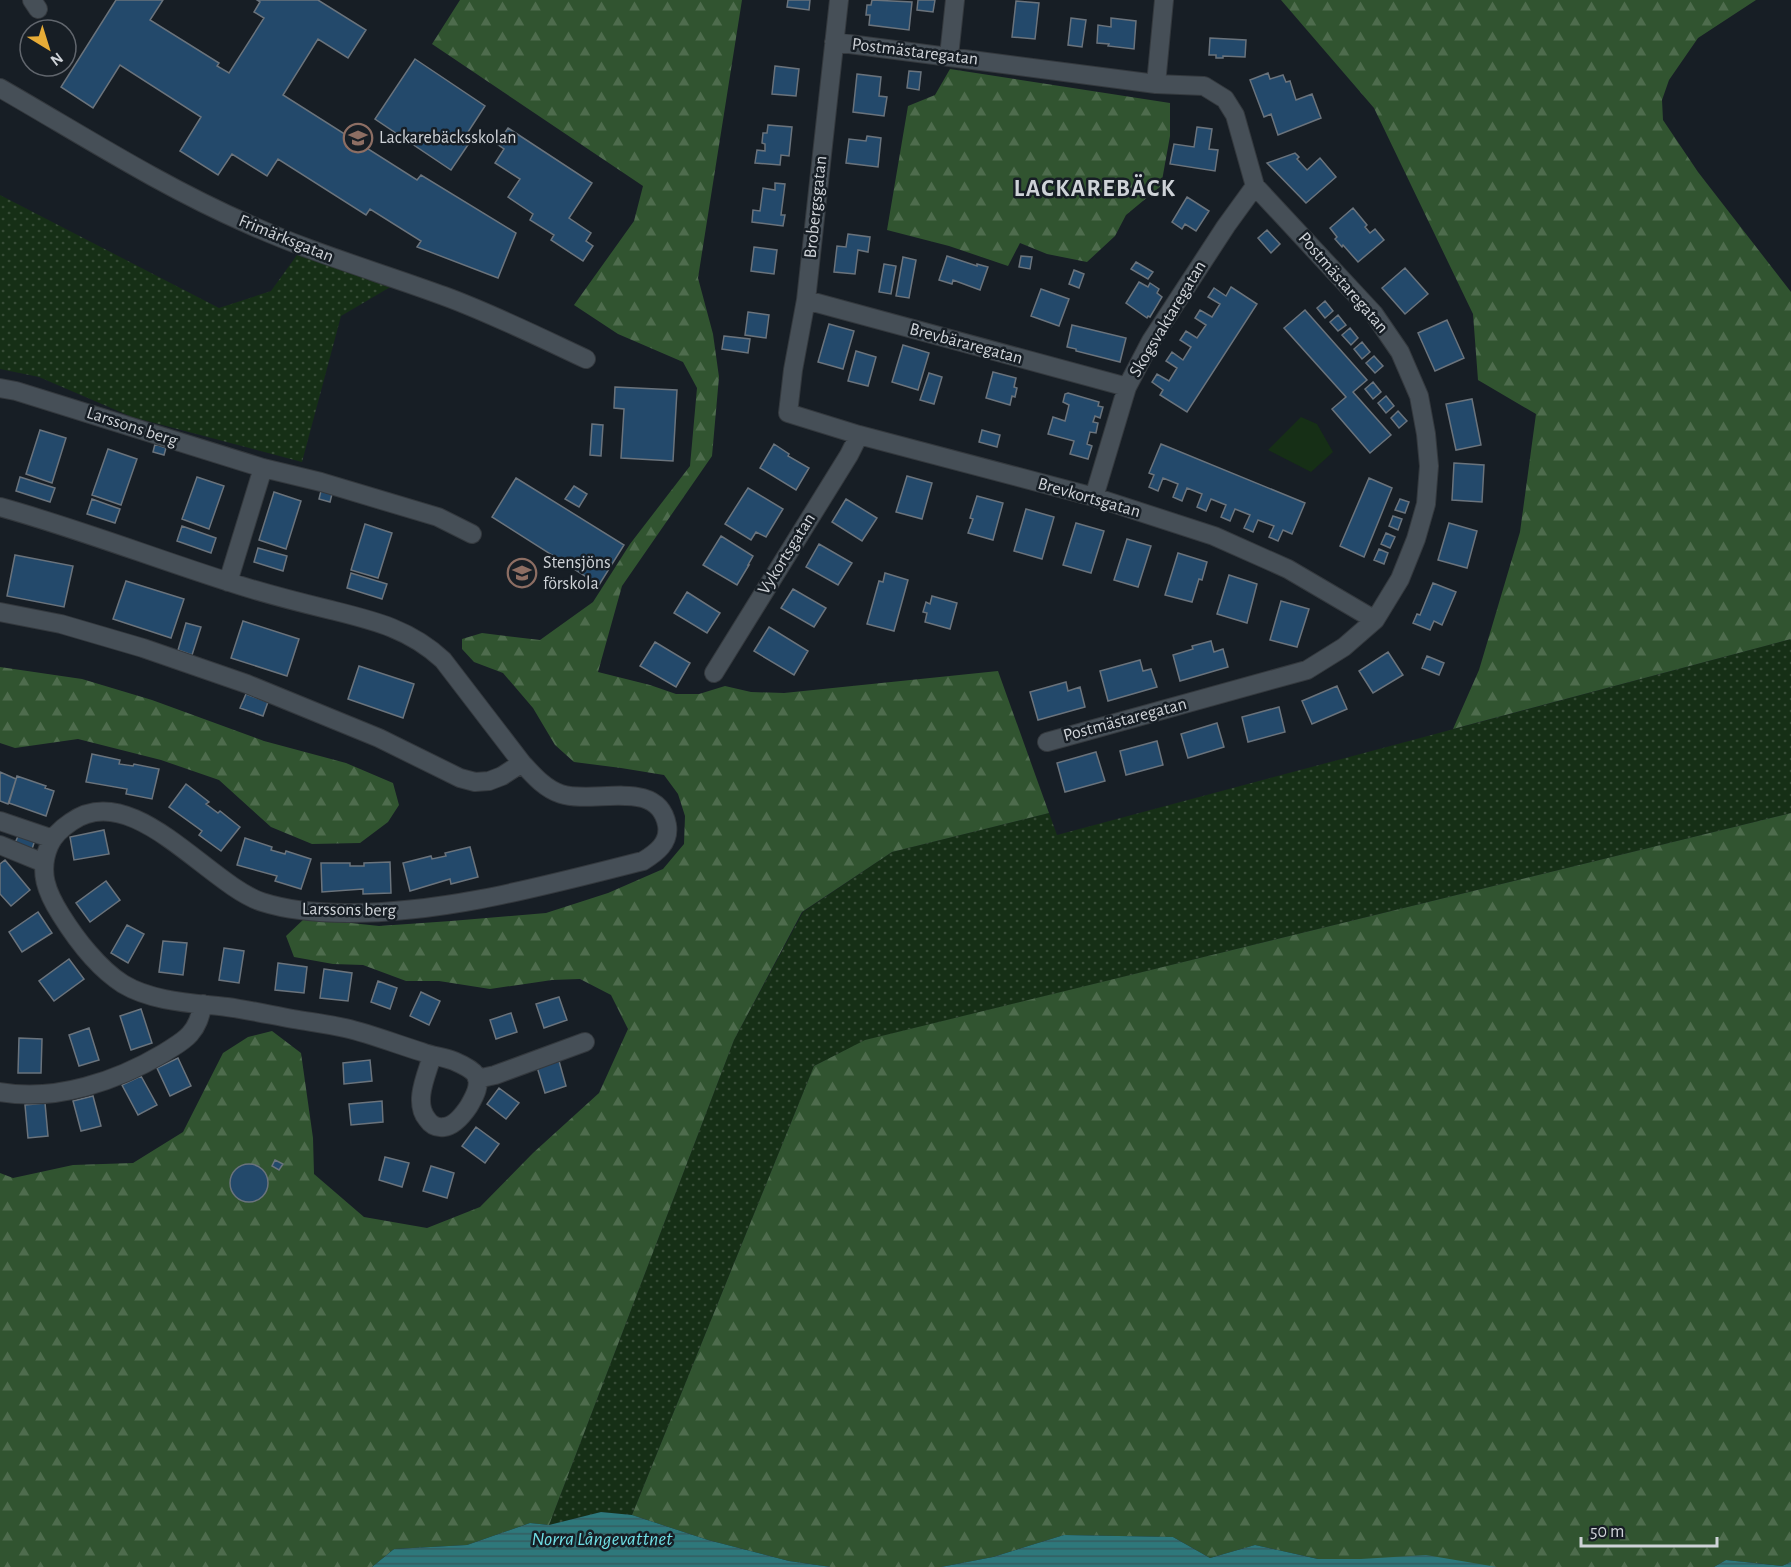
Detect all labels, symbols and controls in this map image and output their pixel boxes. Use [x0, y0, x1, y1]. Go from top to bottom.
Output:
north arrow [18, 18, 78, 78]
street label: Postmästaregatan [851, 35, 979, 69]
text: N [47, 49, 66, 69]
school or university icon: Lackarebäcksskolan [342, 122, 374, 154]
place label: Lackarebäcksskolan [379, 129, 516, 147]
street label: Brobergsgatan [802, 155, 830, 259]
district label: LACKAREBÄCK [1014, 174, 1176, 201]
street label: Frimärksgatan [236, 212, 336, 266]
street label: Postmästaregatan [1295, 229, 1391, 337]
street label: Skogsvaktaregatan [1126, 258, 1210, 380]
street label: Brevbäraregatan [908, 320, 1024, 368]
street label: Larssons berg [84, 404, 180, 450]
street label: Brevkortsgatan [1036, 475, 1142, 521]
street label: Vykortsgatan [755, 510, 819, 598]
place label: Stensjöns förskola [543, 554, 611, 593]
school or university icon: Stensjöns förskola [506, 557, 538, 589]
street label: Postmästaregatan [1061, 695, 1189, 745]
street label: Larssons berg [302, 900, 397, 920]
scale bar [1581, 1510, 1718, 1548]
text: 50 m [1590, 1523, 1624, 1541]
water label: Norra Långevattnet [531, 1529, 673, 1549]

